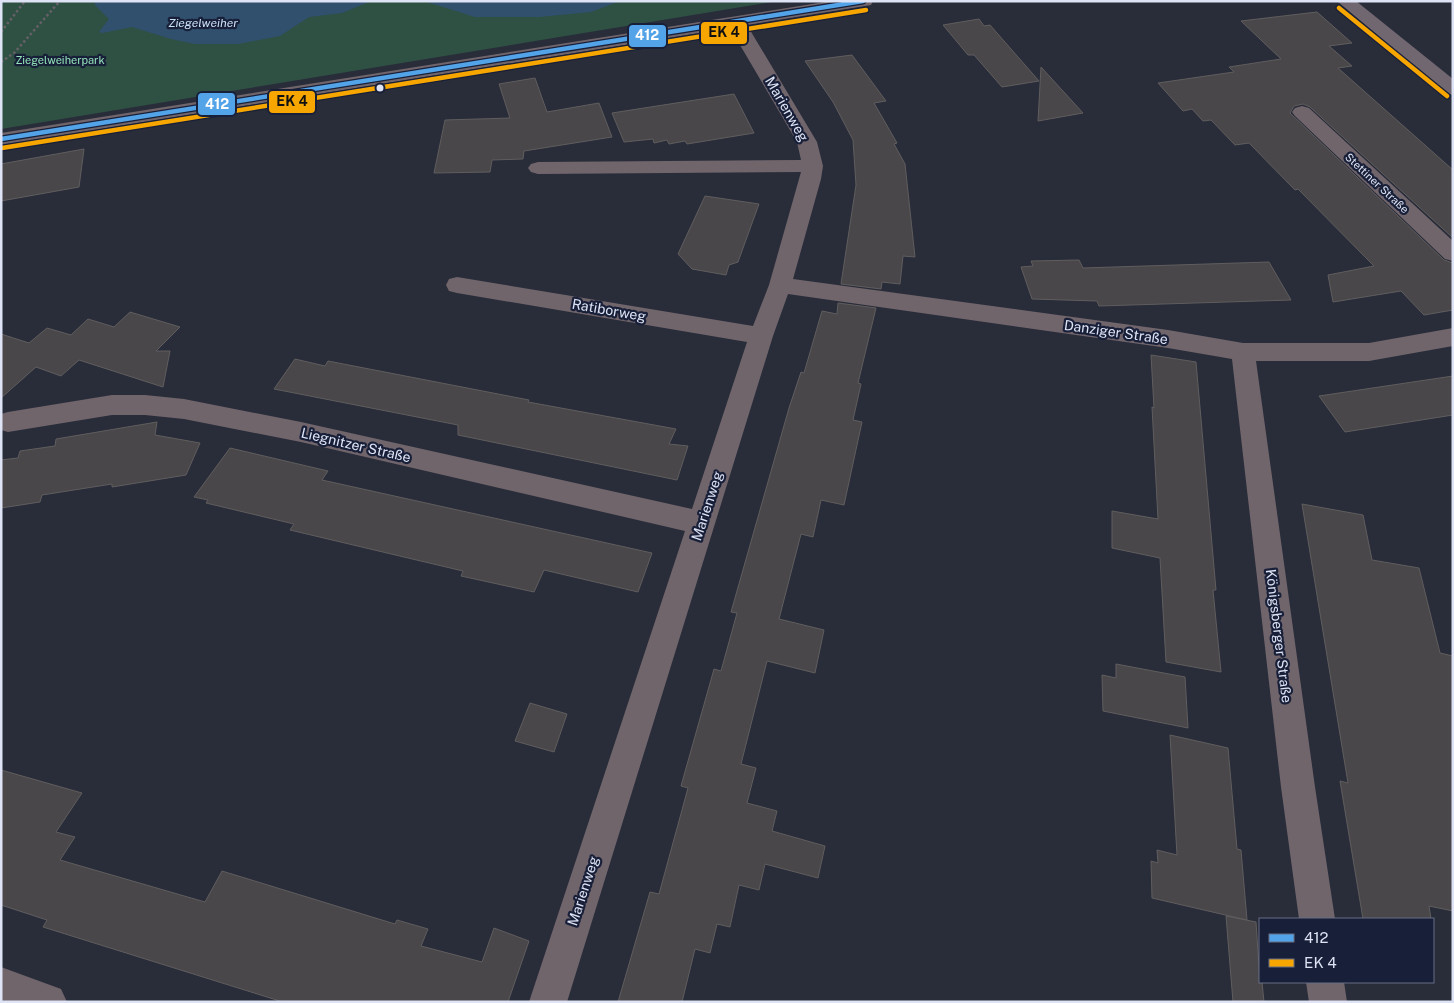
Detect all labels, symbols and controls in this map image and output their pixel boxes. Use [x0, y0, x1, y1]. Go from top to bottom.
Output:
water label: Ziegelweiher [168, 16, 238, 30]
line badge: EK 4 [700, 21, 748, 45]
line badge: 412 [628, 24, 667, 48]
text: EK 4 [708, 24, 740, 40]
text: 412 [635, 27, 659, 43]
park label: Ziegelweiherpark [15, 54, 105, 66]
street label: Marienweg [762, 74, 812, 145]
unlabelled marker [375, 83, 385, 93]
line badge: EK 4 [268, 90, 316, 114]
line badge: 412 [197, 92, 236, 116]
text: EK 4 [276, 93, 308, 109]
text: 412 [205, 96, 229, 112]
street label: Stettiner Straße [1343, 151, 1411, 215]
street label: Ratiborweg [571, 296, 648, 324]
street label: Danziger Straße [1063, 317, 1169, 347]
street label: Liegnitzer Straße [299, 425, 413, 465]
street label: Marienweg [688, 469, 726, 543]
street label: Königsberger Straße [1263, 568, 1295, 704]
street label: Marienweg [564, 854, 602, 928]
legend [1259, 918, 1434, 983]
text: 412 [1304, 929, 1329, 946]
text: EK 4 [1304, 954, 1337, 971]

